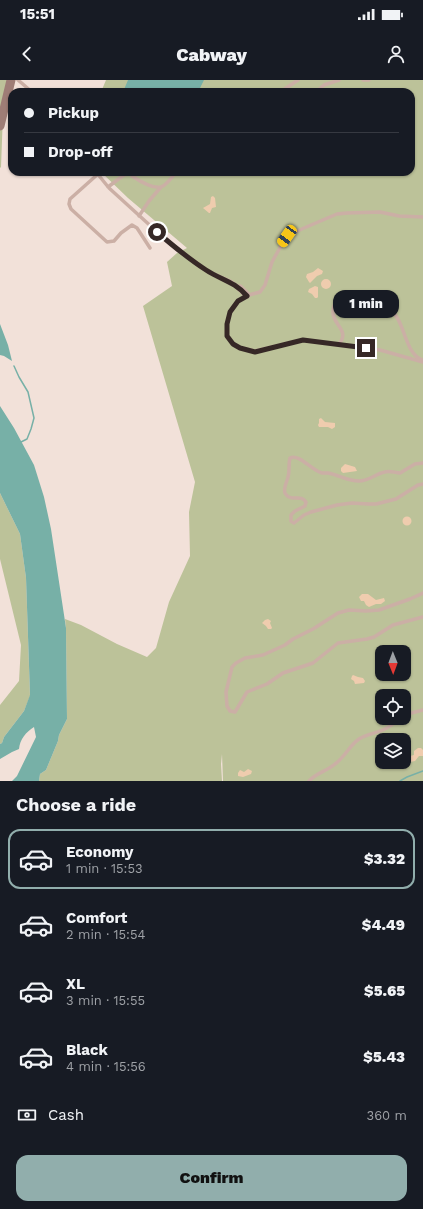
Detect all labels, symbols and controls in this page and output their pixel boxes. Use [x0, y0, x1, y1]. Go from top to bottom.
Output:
text: 15:51 [20, 5, 55, 23]
icon: back [16, 43, 38, 65]
icon: person [385, 43, 407, 65]
text: Cabway [176, 44, 247, 65]
text: Pickup [48, 104, 99, 122]
text: Drop-off [48, 143, 113, 161]
route start [148, 223, 166, 241]
car [275, 223, 299, 249]
callout: 1 min [333, 290, 399, 318]
text: 1 min [349, 296, 383, 311]
route end [357, 339, 375, 357]
north arrow [375, 645, 411, 681]
map controls [375, 645, 411, 769]
button: locate [375, 689, 411, 725]
button: layers [375, 733, 411, 769]
text: Choose a ride [16, 794, 136, 815]
icon: car [18, 841, 54, 877]
text: Economy [66, 843, 133, 861]
text: $3.32 [364, 850, 405, 868]
text: 1 min · 15:53 [66, 861, 143, 876]
icon: car [18, 907, 54, 943]
text: Comfort [66, 909, 127, 927]
text: $4.49 [362, 916, 405, 934]
text: 2 min · 15:54 [66, 927, 145, 942]
icon: car [18, 973, 54, 1009]
text: XL [66, 975, 85, 993]
text: $5.65 [364, 982, 405, 1000]
text: 3 min · 15:55 [66, 993, 145, 1008]
icon: car [18, 1039, 54, 1075]
text: Black [66, 1041, 108, 1059]
text: $5.43 [363, 1048, 405, 1066]
text: 4 min · 15:56 [66, 1059, 146, 1074]
icon: cash [16, 1104, 38, 1126]
text: Cash [48, 1106, 84, 1124]
text: 360 m [367, 1108, 407, 1123]
button: Confirm [16, 1155, 407, 1201]

